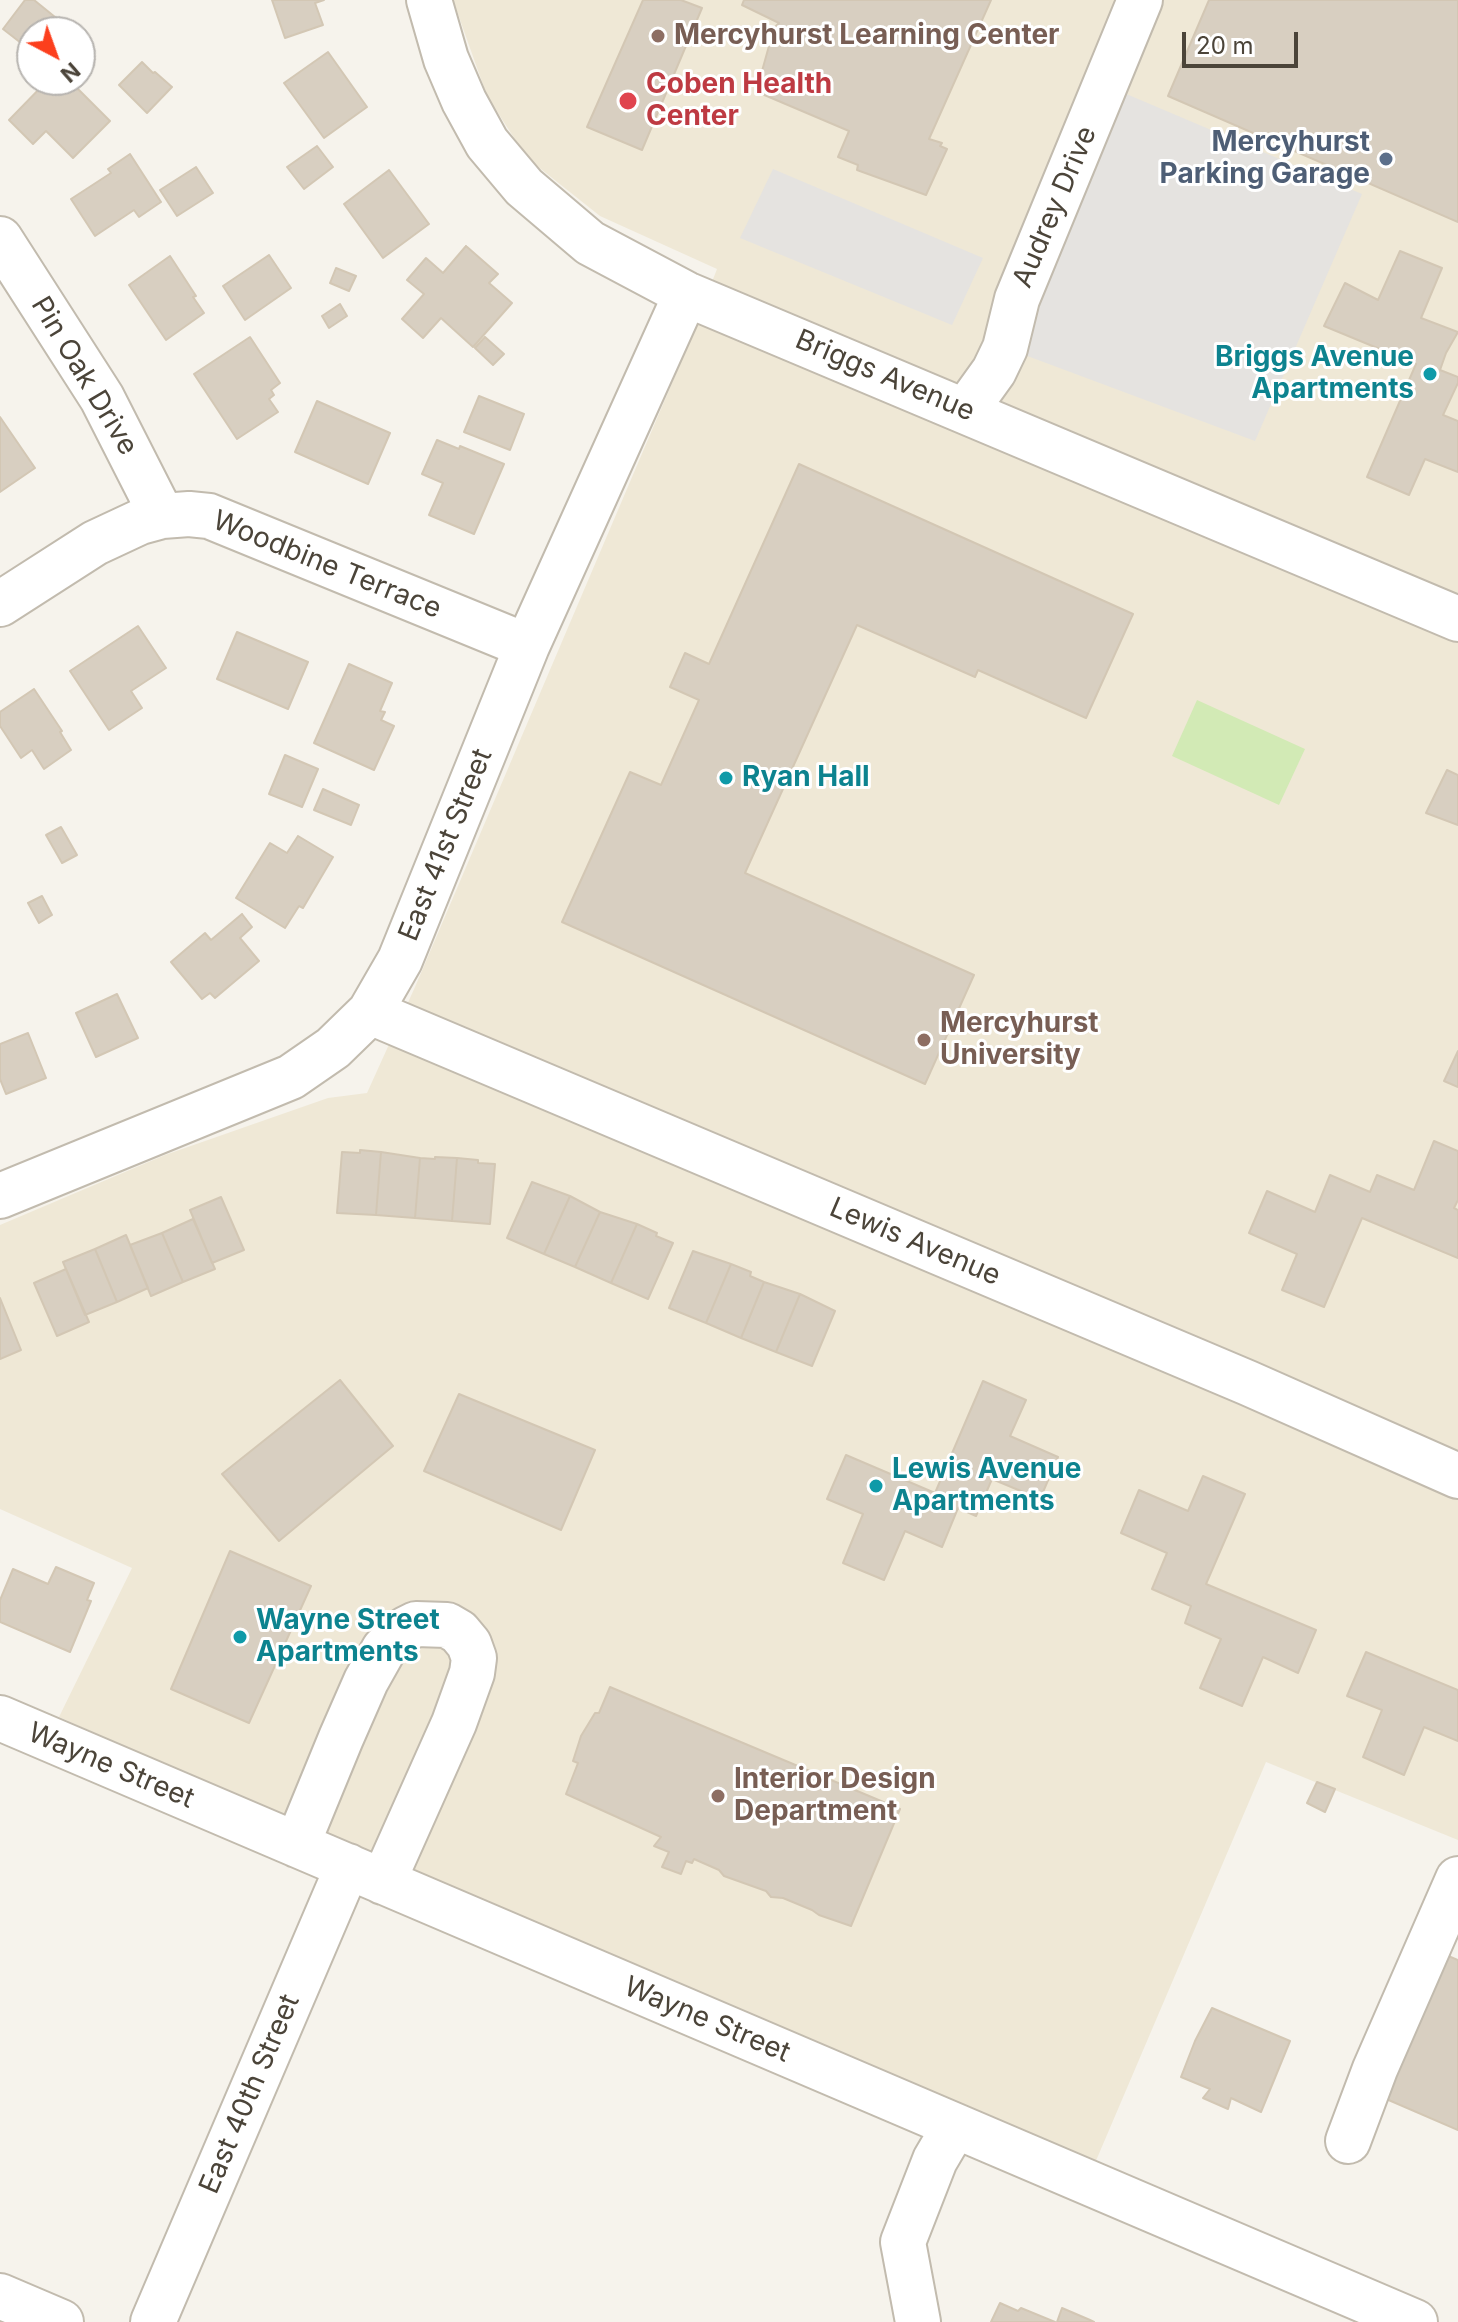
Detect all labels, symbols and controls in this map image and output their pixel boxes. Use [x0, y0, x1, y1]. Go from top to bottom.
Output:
north arrow [16, 16, 96, 96]
scale bar [1186, 16, 1302, 66]
place label: Mercyhurst Learning Center [674, 19, 1060, 53]
marker: Mercyhurst Learning Center [649, 27, 667, 45]
text: 20 m [1196, 31, 1254, 60]
text: N [56, 57, 85, 88]
place label: Coben Health Center [646, 68, 832, 134]
marker: Coben Health Center [617, 90, 639, 112]
street label: Audrey Drive [1006, 121, 1104, 293]
place label: Mercyhurst Parking Garage [1160, 126, 1370, 192]
marker: Mercyhurst Parking Garage [1377, 150, 1395, 168]
street label: Pin Oak Drive [24, 291, 144, 461]
street label: Briggs Avenue [790, 323, 980, 429]
place label: Briggs Avenue Apartments [1215, 341, 1414, 407]
marker: Briggs Avenue Apartments [1421, 365, 1439, 383]
street label: Woodbine Terrace [208, 504, 446, 626]
street label: East 41st Street [392, 744, 500, 946]
place label: Ryan Hall [742, 761, 870, 795]
marker: Ryan Hall [717, 769, 735, 787]
place label: Mercyhurst University [940, 1007, 1099, 1073]
marker: Mercyhurst University [915, 1031, 933, 1049]
street label: Lewis Avenue [825, 1191, 1005, 1293]
place label: Lewis Avenue Apartments [892, 1453, 1081, 1519]
marker: Lewis Avenue Apartments [867, 1477, 885, 1495]
place label: Wayne Street Apartments [256, 1604, 440, 1670]
marker: Wayne Street Apartments [231, 1628, 249, 1646]
street label: Wayne Street [23, 1716, 199, 1816]
place label: Interior Design Department [734, 1763, 936, 1829]
marker: Interior Design Department [709, 1787, 727, 1805]
street label: Wayne Street [619, 1970, 795, 2070]
street label: East 40th Street [193, 1989, 307, 2199]

